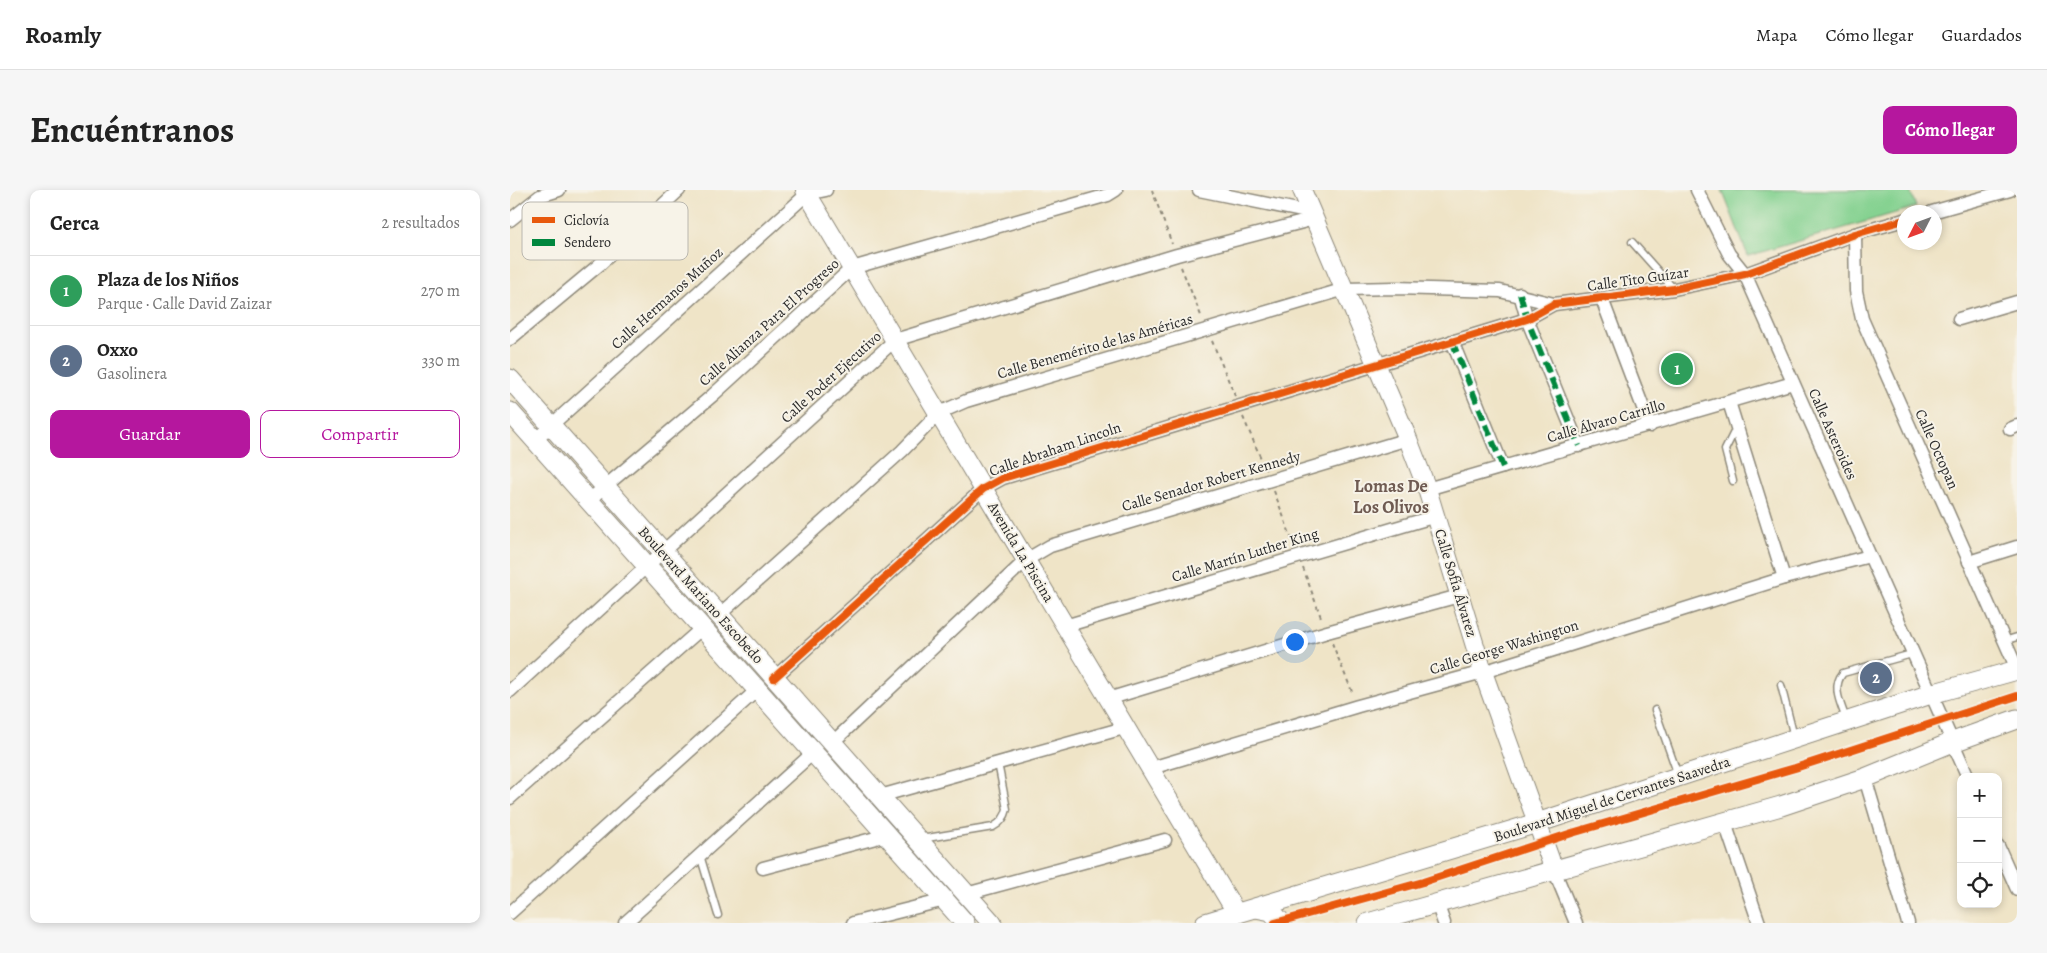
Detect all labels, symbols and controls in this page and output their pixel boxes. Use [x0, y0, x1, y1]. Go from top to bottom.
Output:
text: Roamly [25, 19, 101, 51]
text: Mapa [1756, 23, 1797, 47]
text: Cómo llegar [1825, 23, 1914, 47]
text: Guardados [1942, 23, 2022, 47]
text: Encuéntranos [30, 106, 234, 154]
button: Cómo llegar [1883, 106, 2017, 154]
legend [522, 202, 688, 260]
north arrow [1897, 205, 1942, 250]
text: Cerca [50, 209, 100, 237]
text: Ciclovía [564, 211, 610, 230]
text: 2 resultados [381, 212, 460, 234]
text: Sendero [564, 233, 611, 252]
street label: Calle Hermanos Muñoz [607, 242, 727, 354]
street label: Calle Alianza Para El Progreso [695, 254, 843, 390]
street label: Calle Tito Guízar [1586, 262, 1690, 296]
text: Plaza de los Niños [97, 267, 239, 293]
text: 1 [63, 280, 69, 302]
text: 270 m [421, 280, 460, 302]
text: Parque · Calle David Zaizar [97, 293, 272, 315]
street label: Calle Benemérito de las Américas [995, 308, 1195, 384]
street label: Calle Poder Ejecutivo [776, 326, 886, 428]
text: Oxxo [97, 337, 138, 363]
text: 2 [62, 350, 70, 372]
text: 330 m [422, 350, 460, 372]
pin: 1 [1661, 350, 1693, 388]
text: Gasolinera [97, 363, 167, 385]
street label: Calle Asteroides [1804, 385, 1862, 483]
street label: Calle Álvaro Carrillo [1545, 395, 1667, 447]
street label: Calle Octopan [1910, 406, 1964, 492]
button: Guardar [50, 410, 250, 458]
button: Compartir [260, 410, 460, 458]
street label: Calle Abraham Lincoln [986, 417, 1124, 481]
street label: Calle Senador Robert Kennedy [1119, 446, 1303, 516]
district label: Lomas De Los Olivos [1353, 474, 1429, 519]
street label: Avenida La Piscina [983, 497, 1059, 606]
street label: Boulevard Mariano Escobedo [634, 522, 768, 668]
street label: Calle Martín Luther King [1169, 523, 1321, 587]
street label: Calle Sofía Álvarez [1430, 526, 1482, 640]
street label: Calle George Washington [1427, 615, 1581, 679]
your location [1282, 629, 1308, 655]
pin: 2 [1860, 659, 1892, 697]
street label: Boulevard Miguel de Cervantes Saavedra [1491, 751, 1733, 847]
map controls [1957, 773, 2002, 908]
button: + [1957, 773, 2002, 818]
button: − [1957, 818, 2002, 863]
button: locate [1957, 863, 2002, 908]

